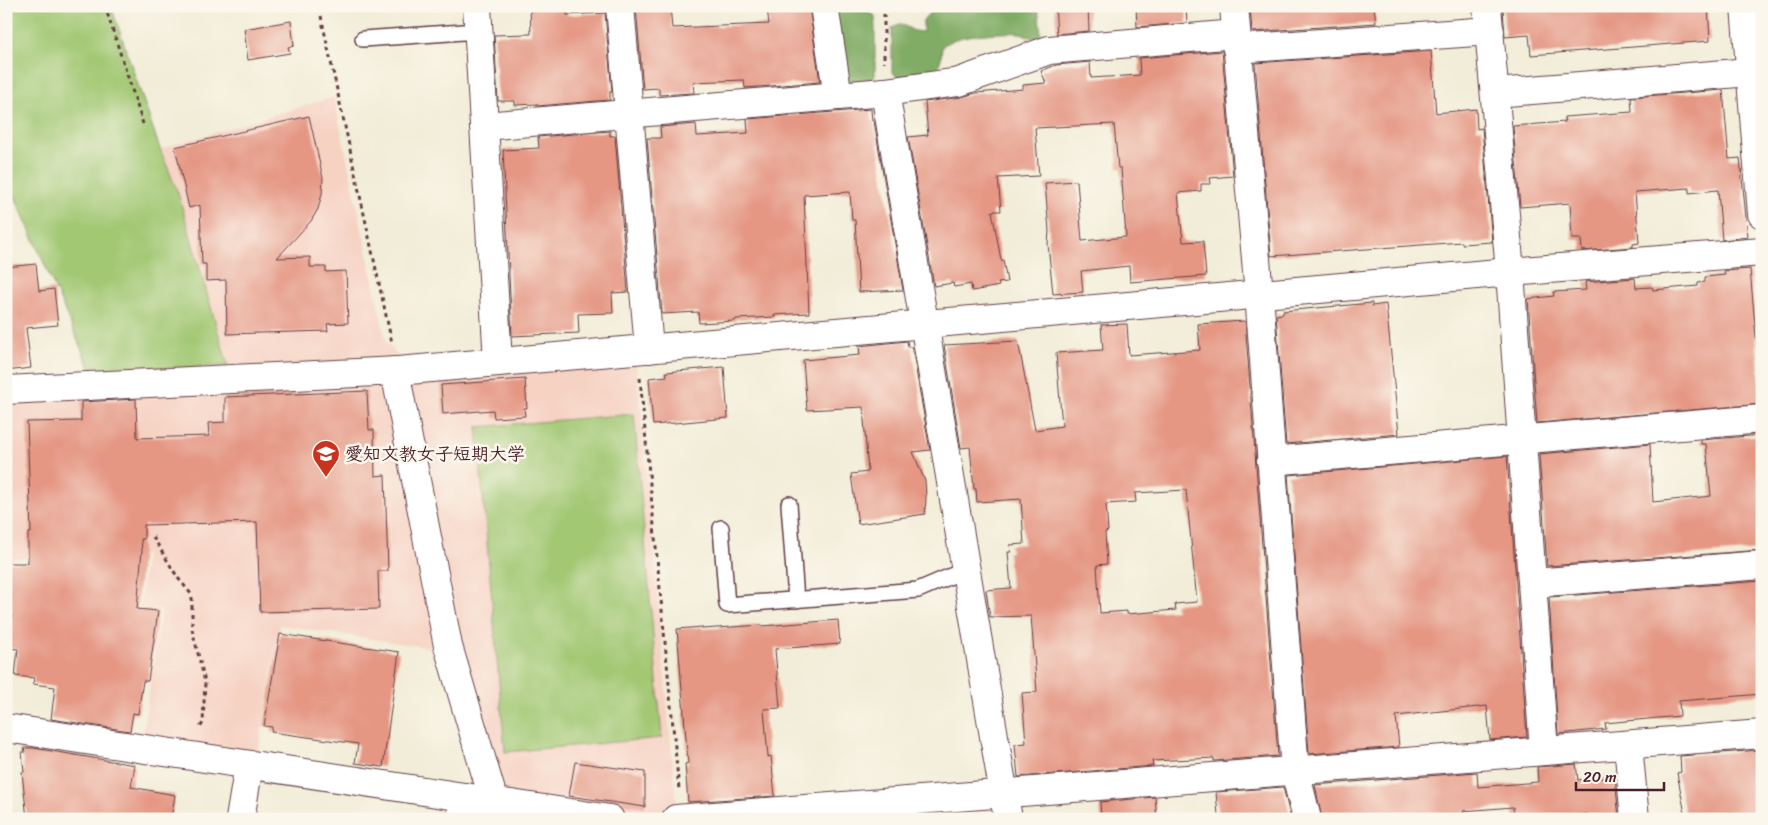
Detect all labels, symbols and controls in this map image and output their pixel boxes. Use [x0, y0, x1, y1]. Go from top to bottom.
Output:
place label: 愛知文教女子短期大学 [345, 438, 525, 470]
school or university icon: 愛知文教女子短期大学 [311, 439, 341, 478]
scale bar [1576, 760, 1663, 792]
text: 20 m [1583, 764, 1617, 790]

